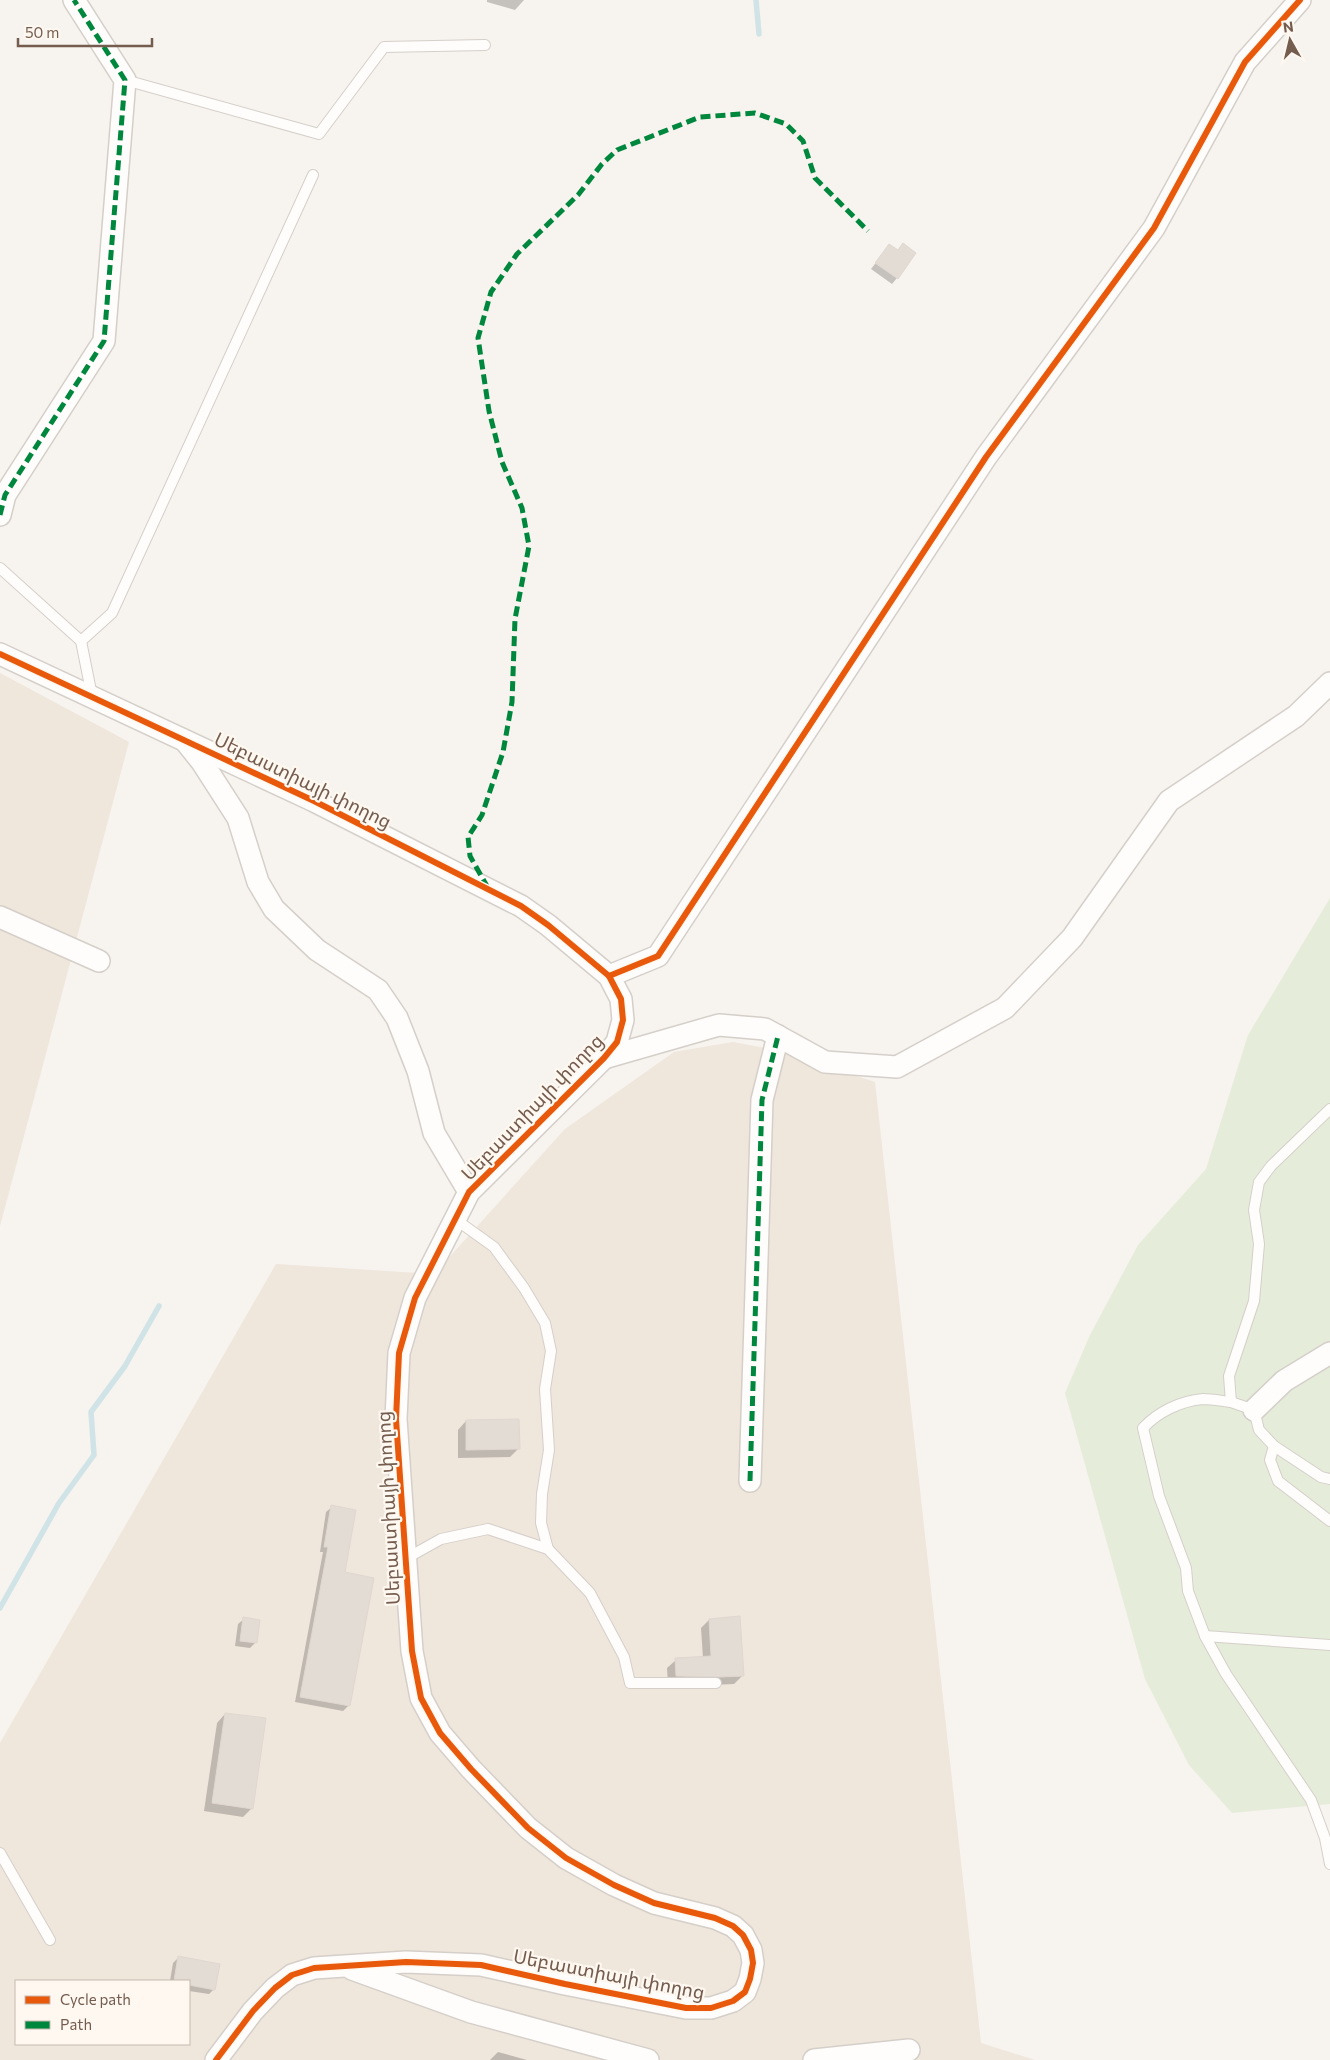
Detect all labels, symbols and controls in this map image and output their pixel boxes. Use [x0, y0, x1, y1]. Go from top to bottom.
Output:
scale bar [18, 15, 151, 47]
north arrow [1265, 15, 1315, 65]
text: N [1282, 17, 1295, 36]
text: 50 m [25, 23, 59, 41]
street label: Սեբաստիայի փողոց [210, 727, 396, 833]
street label: Սեբաստիայի փողոց [456, 1029, 608, 1185]
street label: Սեբաստիայի փողոց [371, 1410, 405, 1606]
street label: Սեբաստիայի փողոց [511, 1944, 707, 2004]
legend [15, 1980, 190, 2045]
text: Cycle path [60, 1990, 131, 2008]
text: Path [60, 2015, 92, 2033]

